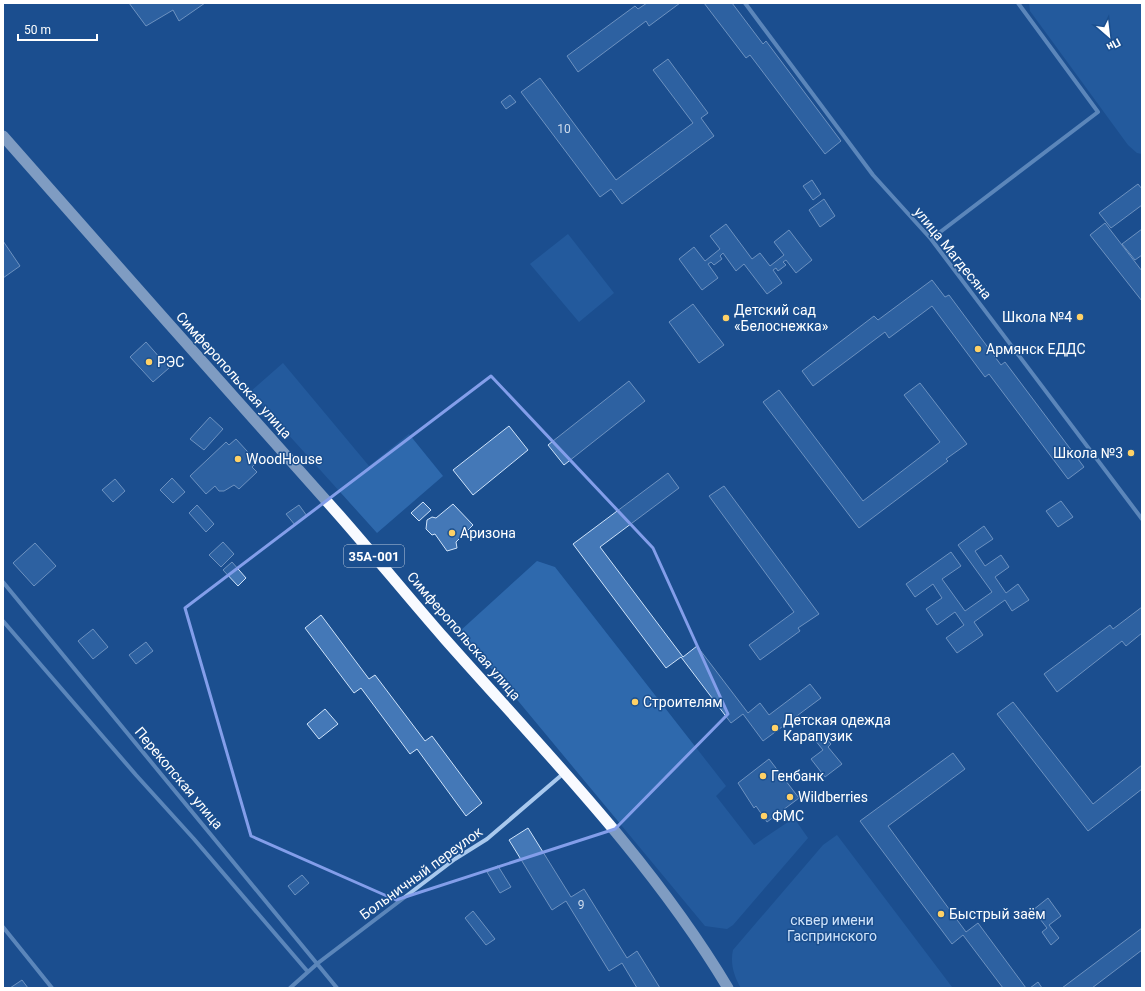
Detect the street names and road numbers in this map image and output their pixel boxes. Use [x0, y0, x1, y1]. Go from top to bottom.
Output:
street label: улица Магдесяна [911, 204, 995, 302]
street label: Симферопольская улица [173, 308, 295, 442]
road number: 35А-001 [344, 545, 404, 567]
street label: Симферопольская улица [404, 569, 524, 703]
street label: Перекопская улица [132, 724, 226, 832]
street label: Больничный переулок [357, 823, 486, 923]

